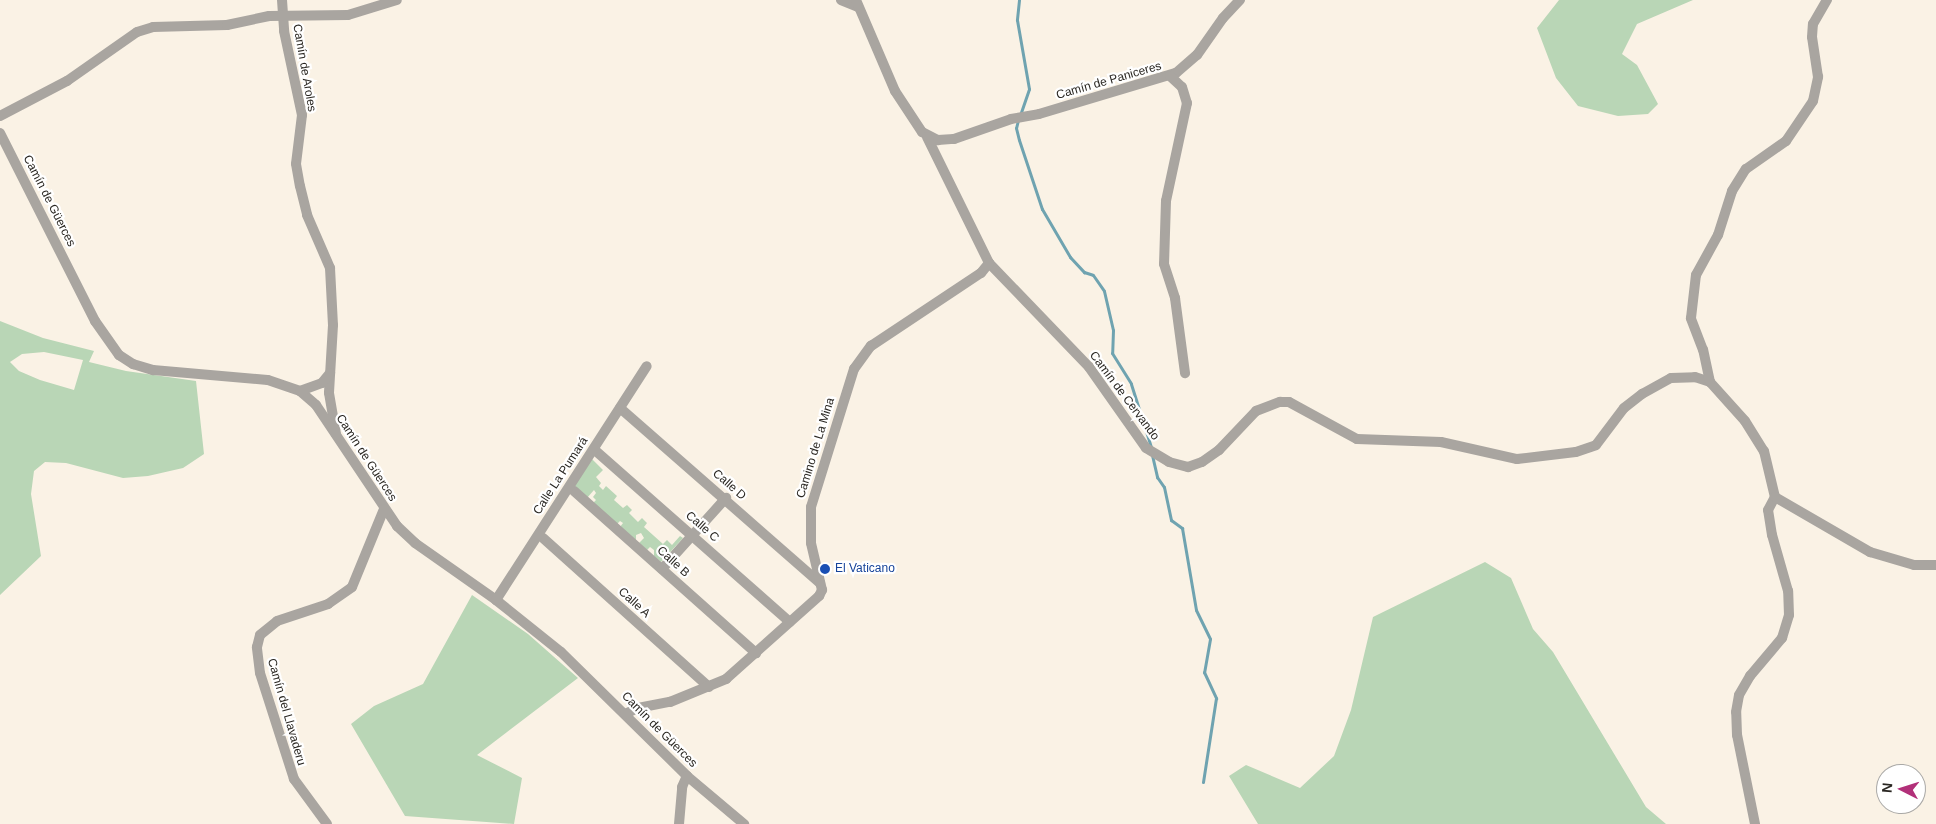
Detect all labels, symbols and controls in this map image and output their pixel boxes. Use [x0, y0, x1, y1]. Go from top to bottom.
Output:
street label: Camín de Aroles [289, 23, 319, 113]
street label: Camín de Paniceres [1055, 59, 1163, 103]
street label: Camín de Güerces [20, 153, 78, 249]
street label: Camín de Cervando [1086, 349, 1162, 443]
street label: Camino de La Mina [794, 396, 838, 500]
street label: Camín de Güerces [333, 412, 399, 504]
street label: Calle La Pumará [531, 435, 591, 517]
street label: Calle D [709, 467, 749, 503]
street label: Calle C [682, 509, 722, 545]
street label: Calle B [654, 544, 692, 580]
place label: El Vaticano [835, 562, 895, 576]
marker: El Vaticano [819, 563, 831, 575]
street label: Calle A [615, 585, 653, 621]
street label: Camín del Llavaderu [264, 657, 308, 767]
street label: Camín de Güerces [618, 689, 700, 771]
north arrow [1876, 764, 1926, 814]
text: N [1879, 782, 1895, 794]

